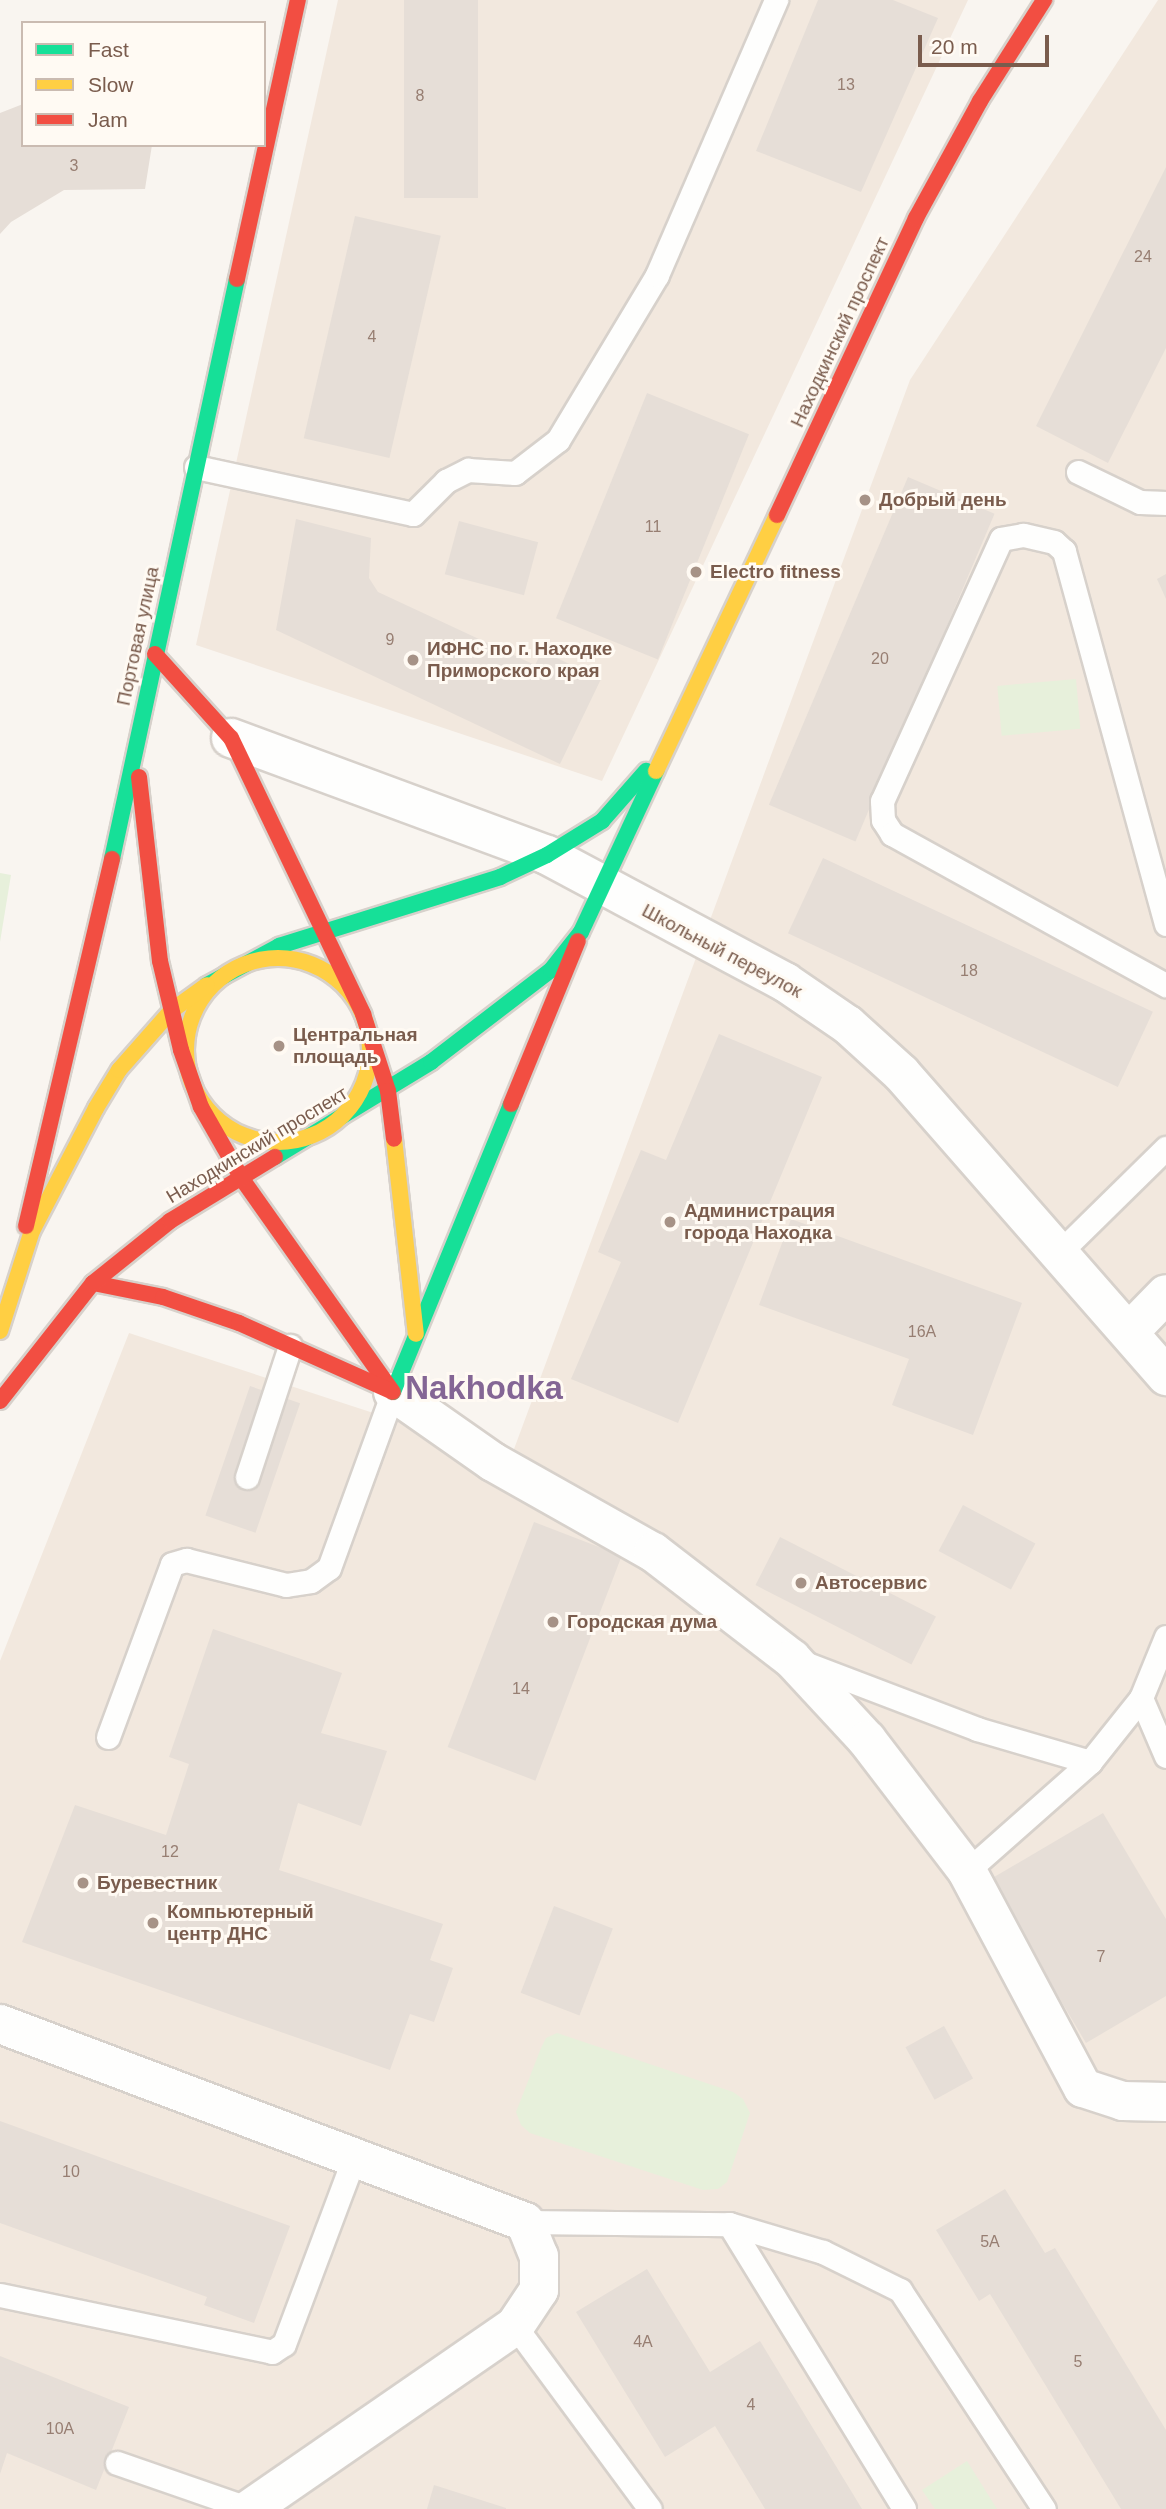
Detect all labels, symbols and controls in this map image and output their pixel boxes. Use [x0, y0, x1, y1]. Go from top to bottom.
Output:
legend [21, 21, 266, 147]
scale bar [921, 21, 1052, 65]
text: 20 m [931, 35, 978, 58]
text: Fast [88, 38, 129, 61]
text: Slow [88, 73, 134, 96]
house number: 13 [837, 75, 855, 95]
house number: 8 [416, 86, 424, 106]
text: Jam [88, 108, 128, 131]
house number: 3 [70, 156, 78, 176]
street label: Находкинский проспект [786, 233, 894, 431]
house number: 24 [1134, 247, 1152, 267]
house number: 4 [368, 327, 376, 347]
place label: Добрый день [879, 489, 1007, 511]
marker: Добрый день [857, 492, 873, 508]
house number: 11 [645, 517, 661, 537]
place label: Electro fitness [710, 561, 841, 583]
street label: Портовая улица [112, 564, 164, 708]
marker: Electro fitness [688, 564, 704, 580]
house number: 9 [386, 630, 394, 650]
place label: ИФНС по г. Находке Приморского края [427, 638, 612, 682]
house number: 20 [871, 649, 889, 669]
marker: ИФНС по г. Находке Приморского края [405, 652, 421, 668]
street label: Школьный переулок [638, 899, 806, 1003]
house number: 18 [960, 961, 978, 981]
place label: Центральная площадь [293, 1024, 418, 1068]
marker: Центральная площадь [271, 1038, 287, 1054]
street label: Находкинский проспект [162, 1082, 352, 1208]
place label: Администрация города Находка [684, 1200, 835, 1244]
marker: Администрация города Находка [662, 1214, 678, 1230]
house number: 16А [908, 1322, 936, 1342]
district label: Nakhodka [405, 1368, 563, 1408]
place label: Автосервис [815, 1572, 927, 1594]
marker: Автосервис [793, 1575, 809, 1591]
place label: Городская дума [567, 1611, 717, 1633]
marker: Городская дума [545, 1614, 561, 1630]
house number: 14 [512, 1679, 530, 1699]
house number: 12 [161, 1842, 179, 1862]
place label: Буревестник [97, 1872, 217, 1894]
marker: Буревестник [75, 1875, 91, 1891]
place label: Компьютерный центр ДНС [167, 1901, 314, 1945]
marker: Компьютерный центр ДНС [145, 1915, 161, 1931]
house number: 7 [1097, 1947, 1105, 1967]
house number: 10 [62, 2162, 80, 2182]
house number: 5А [980, 2232, 1000, 2252]
house number: 4А [633, 2332, 653, 2352]
house number: 5 [1074, 2352, 1082, 2372]
house number: 4 [747, 2395, 755, 2415]
house number: 10А [46, 2419, 74, 2439]

